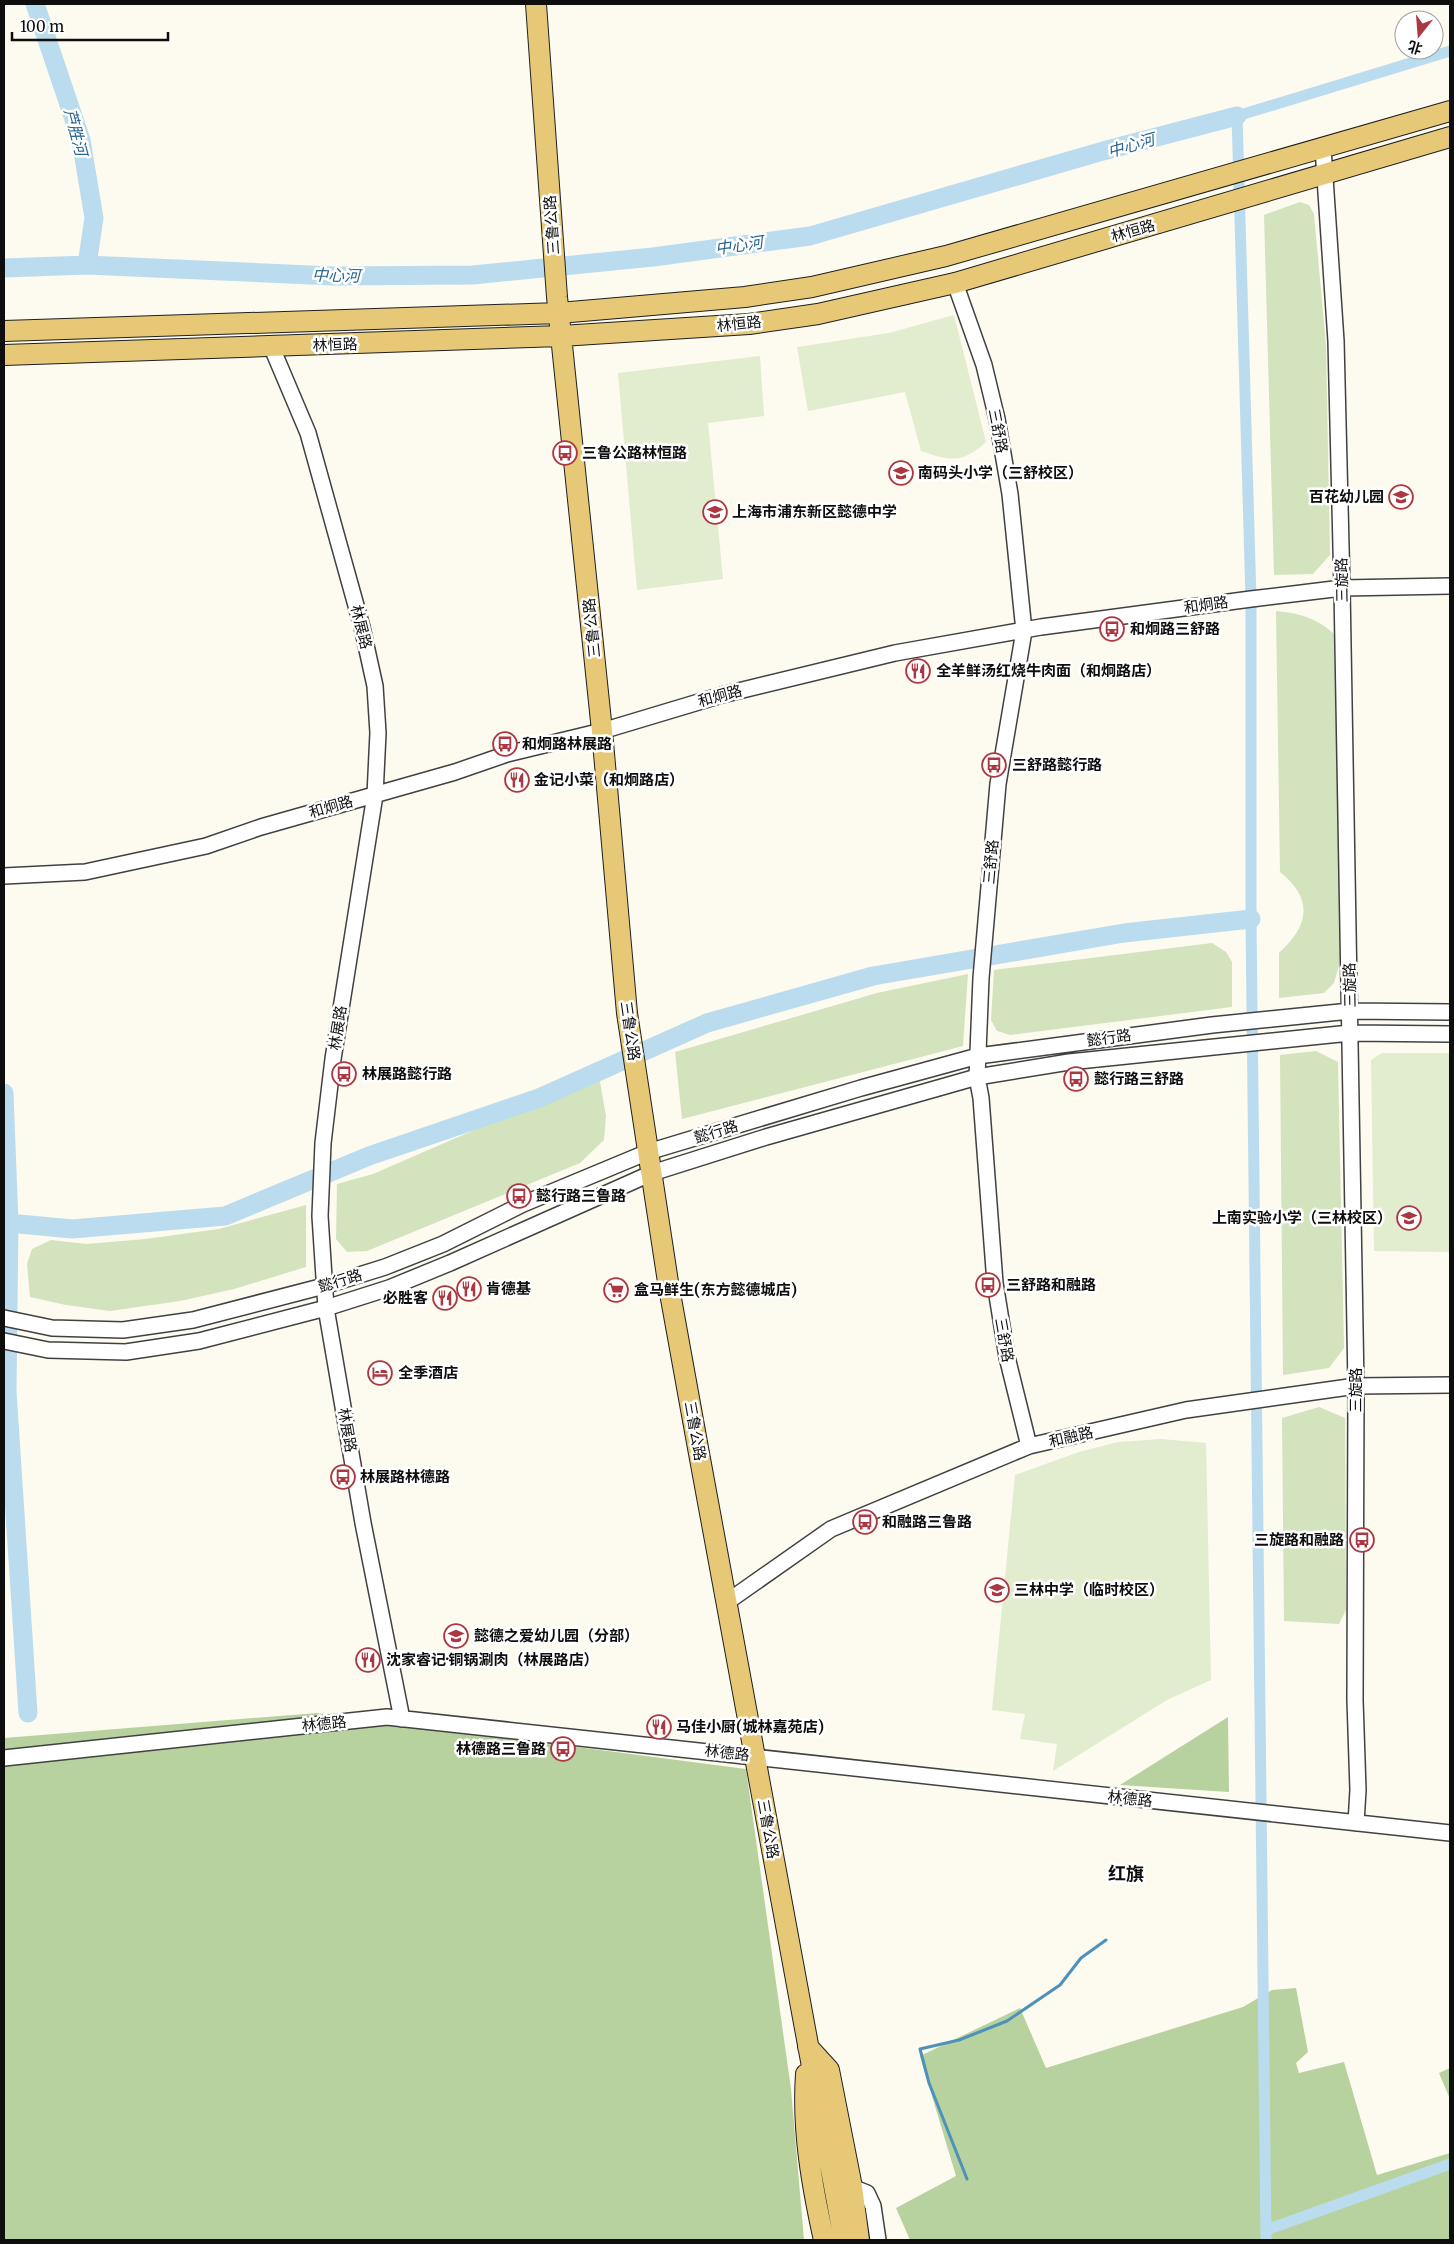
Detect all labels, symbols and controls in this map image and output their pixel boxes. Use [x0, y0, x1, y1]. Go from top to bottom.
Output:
scale bar [12, 10, 169, 42]
north arrow [1394, 10, 1444, 60]
text: 100 m [20, 17, 64, 36]
text: 北 [1406, 37, 1425, 58]
water label: 芦胜河 [60, 106, 93, 161]
water label: 中心河 [1105, 128, 1160, 161]
street label: 三鲁公路 [540, 194, 563, 256]
street label: 林恒路 [1109, 215, 1157, 246]
water label: 中心河 [714, 231, 767, 258]
water label: 中心河 [312, 265, 363, 285]
street label: 林恒路 [716, 312, 762, 335]
street label: 林恒路 [312, 334, 358, 355]
street label: 三舒路 [985, 407, 1012, 455]
bus stop icon: 三鲁公路林恒路 [552, 440, 578, 466]
place label: 三鲁公路林恒路 [582, 443, 687, 462]
school or university icon: 南码头小学（三舒校区） [888, 460, 914, 486]
place label: 南码头小学（三舒校区） [918, 463, 1083, 482]
school or university icon: 百花幼儿园 [1388, 484, 1414, 510]
place label: 百花幼儿园 [1309, 487, 1384, 506]
school or university icon: 上海市浦东新区懿德中学 [702, 499, 728, 525]
place label: 上海市浦东新区懿德中学 [732, 502, 897, 521]
street label: 三旋路 [1332, 557, 1351, 603]
street label: 和炯路 [1182, 592, 1230, 617]
street label: 三鲁公路 [579, 597, 604, 659]
street label: 林展路 [347, 603, 376, 651]
bus stop icon: 和炯路三舒路 [1099, 616, 1125, 642]
place label: 和炯路三舒路 [1130, 619, 1220, 638]
restaurant icon: 全羊鲜汤红烧牛肉面（和炯路店） [905, 658, 931, 684]
place label: 全羊鲜汤红烧牛肉面（和炯路店） [936, 661, 1161, 680]
street label: 和炯路 [696, 681, 744, 711]
bus stop icon: 和炯路林展路 [492, 731, 518, 757]
place label: 和炯路林展路 [522, 734, 612, 753]
bus stop icon: 三舒路懿行路 [981, 752, 1007, 778]
place label: 三舒路懿行路 [1012, 755, 1102, 774]
restaurant icon: 金记小菜（和炯路店） [504, 767, 530, 793]
place label: 金记小菜（和炯路店） [534, 770, 684, 789]
street label: 和炯路 [307, 791, 355, 822]
street label: 三舒路 [979, 839, 1002, 885]
street label: 三旋路 [1340, 962, 1359, 1008]
street label: 三鲁公路 [617, 1000, 644, 1062]
street label: 林展路 [325, 1004, 350, 1052]
street label: 懿行路 [1085, 1025, 1133, 1050]
bus stop icon: 林展路懿行路 [331, 1061, 357, 1087]
place label: 林展路懿行路 [362, 1064, 452, 1083]
bus stop icon: 懿行路三舒路 [1063, 1066, 1089, 1092]
place label: 懿行路三舒路 [1094, 1069, 1184, 1088]
street label: 懿行路 [692, 1116, 740, 1147]
bus stop icon: 懿行路三鲁路 [506, 1183, 532, 1209]
place label: 懿行路三鲁路 [536, 1186, 626, 1205]
school or university icon: 上南实验小学（三林校区） [1396, 1205, 1422, 1231]
place label: 上南实验小学（三林校区） [1212, 1208, 1392, 1227]
street label: 懿行路 [316, 1265, 364, 1296]
bus stop icon: 三舒路和融路 [975, 1272, 1001, 1298]
place label: 三舒路和融路 [1006, 1275, 1096, 1294]
restaurant icon: 肯德基 [456, 1276, 482, 1302]
supermarket icon: 盒马鲜生(东方懿德城店) [603, 1277, 629, 1303]
place label: 肯德基 [486, 1279, 531, 1298]
place label: 盒马鲜生(东方懿德城店) [634, 1280, 797, 1299]
restaurant icon: 必胜客 [432, 1285, 458, 1311]
place label: 必胜客 [383, 1288, 428, 1307]
street label: 三舒路 [991, 1316, 1018, 1364]
hotel icon: 全季酒店 [367, 1360, 393, 1386]
place label: 全季酒店 [398, 1363, 458, 1382]
street label: 三旋路 [1346, 1367, 1365, 1413]
street label: 三鲁公路 [681, 1400, 710, 1462]
street label: 林展路 [334, 1406, 361, 1454]
street label: 和融路 [1047, 1422, 1095, 1451]
bus stop icon: 林展路林德路 [330, 1464, 356, 1490]
place label: 林展路林德路 [360, 1467, 450, 1486]
bus stop icon: 和融路三鲁路 [852, 1509, 878, 1535]
place label: 和融路三鲁路 [882, 1512, 972, 1531]
bus stop icon: 三旋路和融路 [1349, 1527, 1375, 1553]
place label: 三旋路和融路 [1254, 1530, 1344, 1549]
school or university icon: 三林中学（临时校区） [984, 1577, 1010, 1603]
place label: 三林中学（临时校区） [1014, 1580, 1164, 1599]
school or university icon: 懿德之爱幼儿园（分部） [443, 1623, 469, 1649]
place label: 懿德之爱幼儿园（分部） [474, 1626, 639, 1645]
restaurant icon: 沈家睿记·铜锅涮肉（林展路店） [355, 1647, 381, 1673]
place label: 沈家睿记·铜锅涮肉（林展路店） [386, 1650, 599, 1669]
street label: 林德路 [301, 1712, 347, 1735]
restaurant icon: 马佳小厨(城林嘉苑店) [646, 1714, 672, 1740]
place label: 马佳小厨(城林嘉苑店) [676, 1717, 824, 1736]
bus stop icon: 林德路三鲁路 [550, 1736, 576, 1762]
place label: 林德路三鲁路 [456, 1739, 546, 1758]
street label: 林德路 [704, 1741, 750, 1764]
street label: 林德路 [1107, 1787, 1153, 1810]
street label: 三鲁公路 [754, 1798, 783, 1860]
district label: 红旗 [1108, 1862, 1144, 1885]

